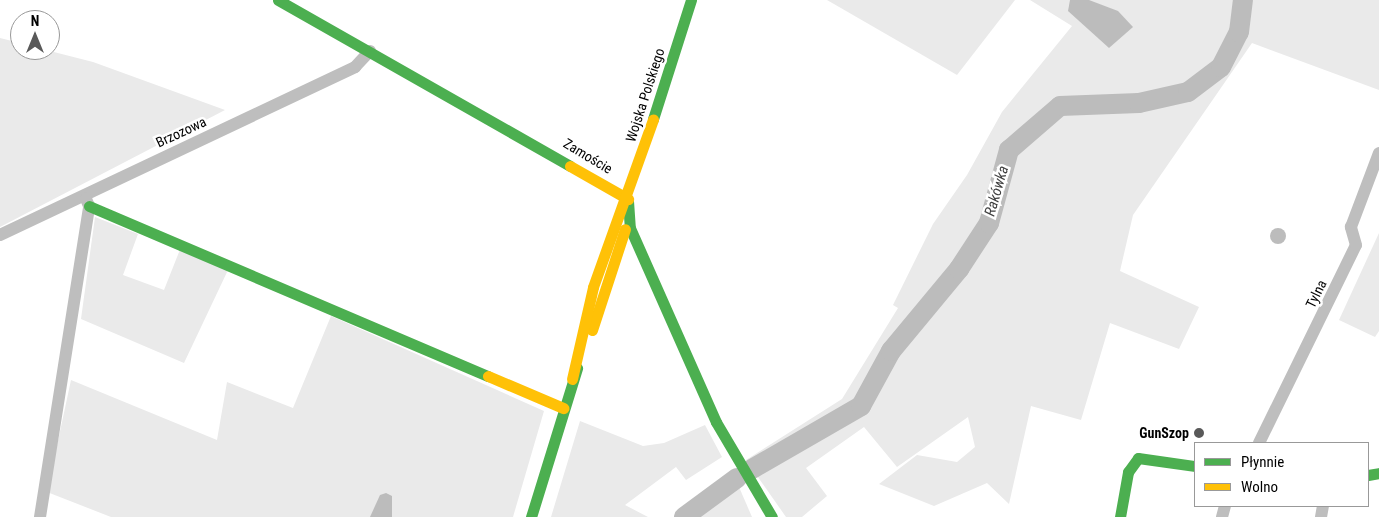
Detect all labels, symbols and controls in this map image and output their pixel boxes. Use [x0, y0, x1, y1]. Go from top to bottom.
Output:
north arrow [10, 10, 60, 60]
text: N [31, 13, 39, 29]
street label: Wojska Polskiego [622, 46, 668, 144]
street label: Brzozowa [153, 113, 209, 151]
street label: Zamoście [560, 135, 616, 177]
water label: Rakówka [981, 164, 1013, 218]
street label: Tylna [1302, 277, 1330, 311]
place label: GunSzop [1139, 425, 1189, 441]
marker: GunSzop [1193, 427, 1205, 439]
legend [1194, 442, 1369, 507]
text: Płynnie [1241, 453, 1284, 471]
text: Wolno [1241, 478, 1278, 496]

